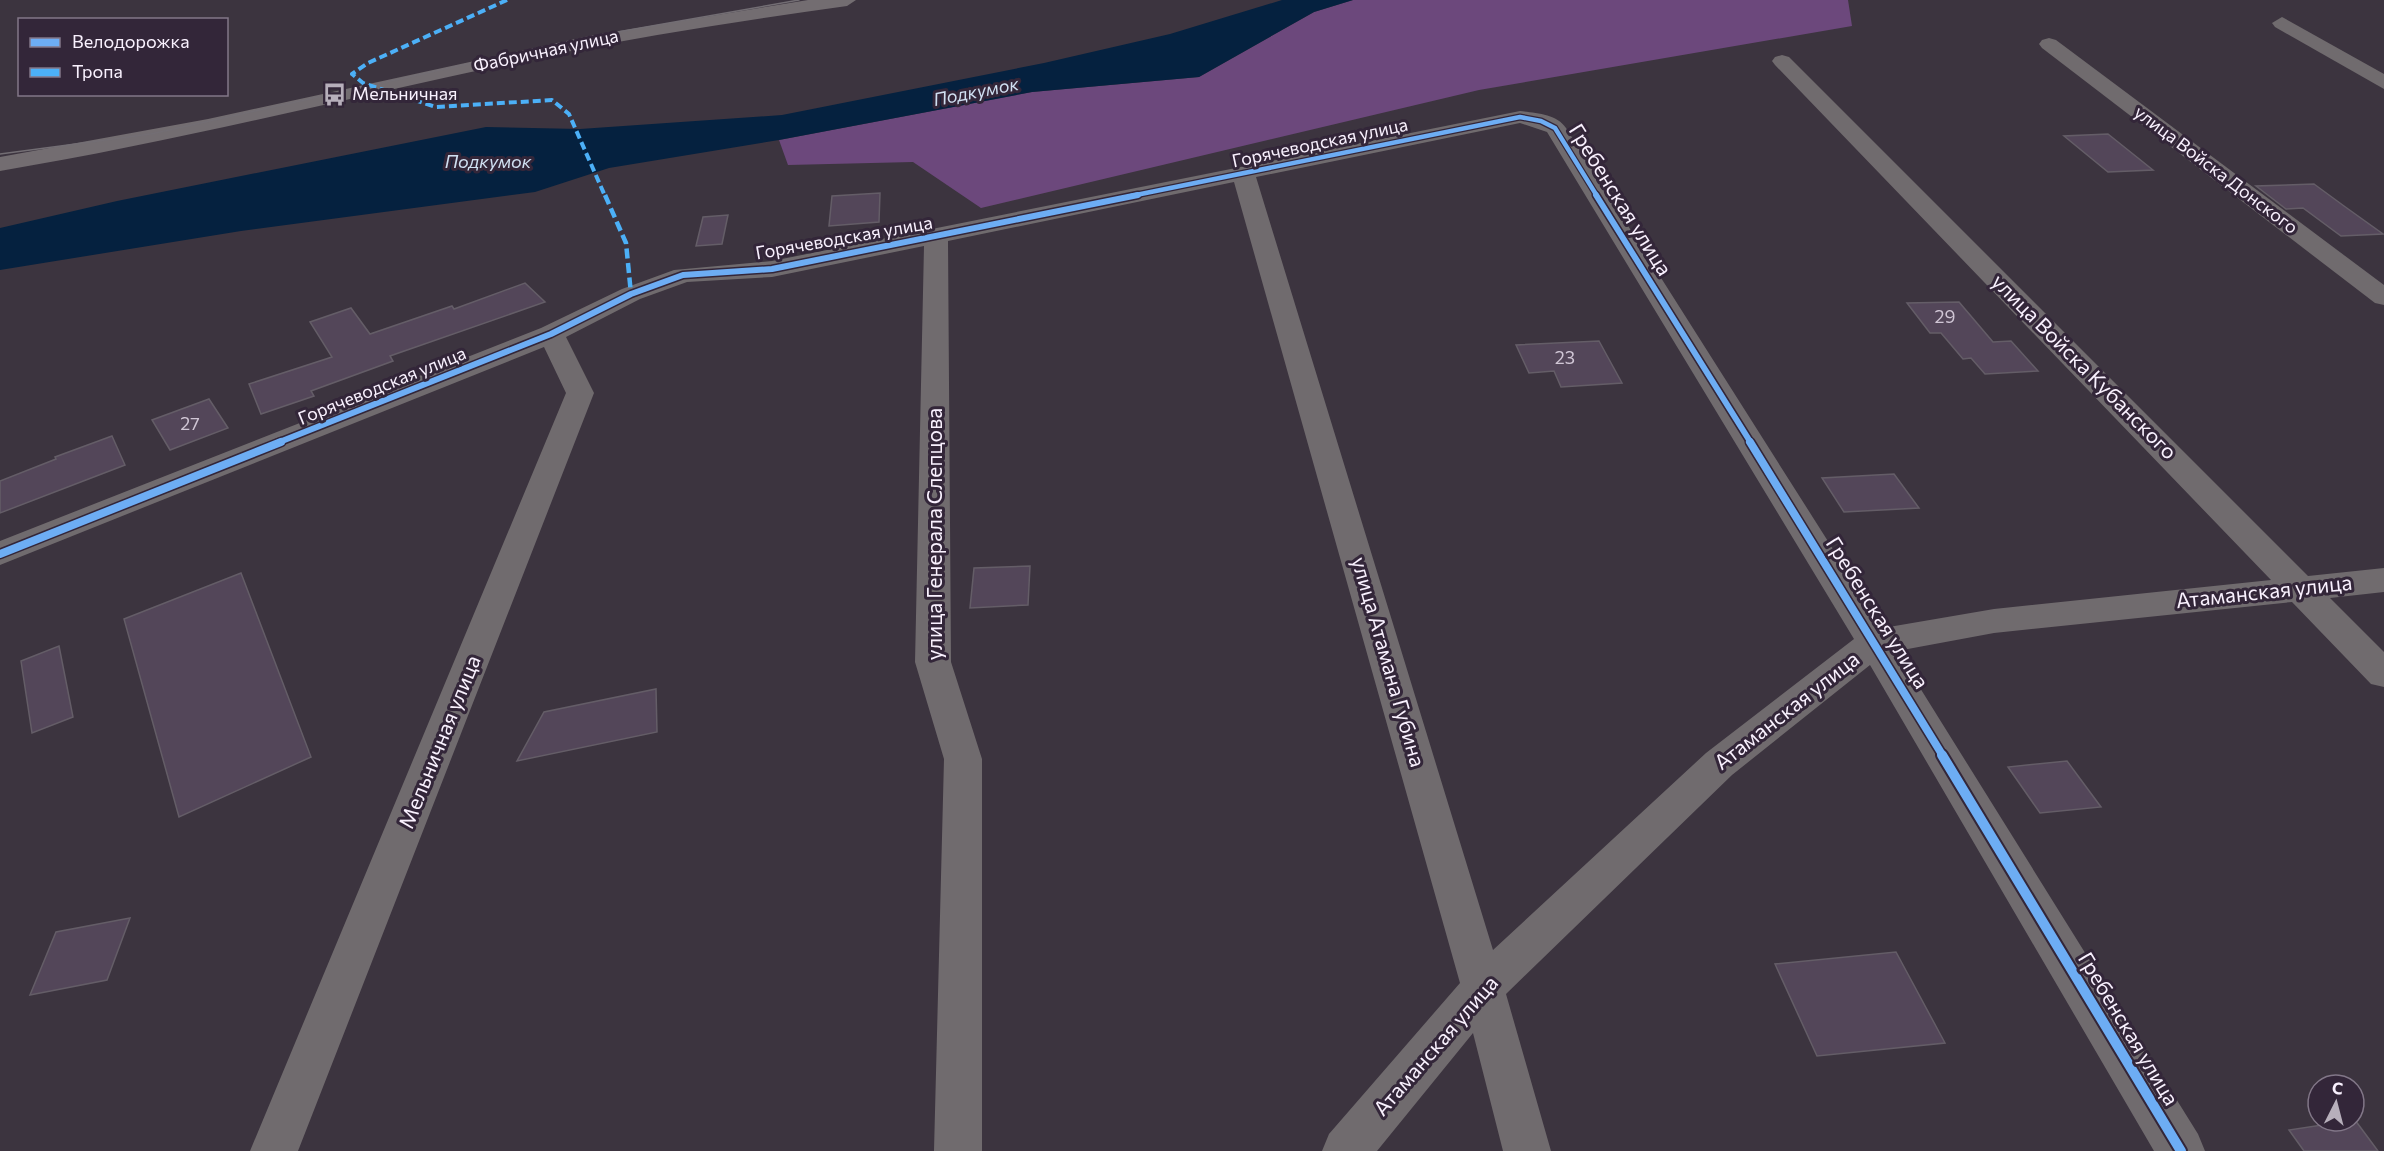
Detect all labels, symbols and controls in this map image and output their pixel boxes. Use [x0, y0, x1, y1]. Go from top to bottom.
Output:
legend [18, 18, 228, 96]
street label: Фабричная улица [471, 24, 620, 76]
text: Велодорожка [72, 30, 190, 52]
text: Тропа [72, 60, 123, 82]
water label: Подкумок [931, 72, 1021, 110]
bus stop icon: Мельничная [321, 81, 347, 107]
place label: Мельничная [352, 82, 458, 104]
street label: улица Войска Донского [2130, 100, 2303, 238]
street label: Горячеводская улица [1230, 113, 1410, 171]
street label: Гребенская улица [1564, 119, 1678, 280]
water label: Подкумок [445, 150, 532, 172]
street label: Горячеводская улица [754, 211, 934, 263]
street label: улица Войска Кубанского [1987, 268, 2183, 464]
house number: 29 [1935, 305, 1955, 327]
street label: Горячеводская улица [294, 341, 469, 429]
house number: 23 [1555, 346, 1575, 368]
street label: улица Генерала Слепцова [921, 408, 946, 660]
house number: 27 [180, 412, 200, 434]
street label: Гребенская улица [1821, 532, 1935, 693]
street label: улица Атамана Губина [1347, 554, 1431, 770]
street label: Атаманская улица [2175, 569, 2353, 612]
street label: Атаманская улица [1709, 645, 1864, 774]
street label: Мельничная улица [392, 651, 485, 832]
street label: Гребенская улица [2074, 947, 2185, 1109]
street label: Атаманская улица [1367, 970, 1502, 1120]
north arrow [2306, 1073, 2366, 1133]
text: С [2331, 1078, 2344, 1098]

